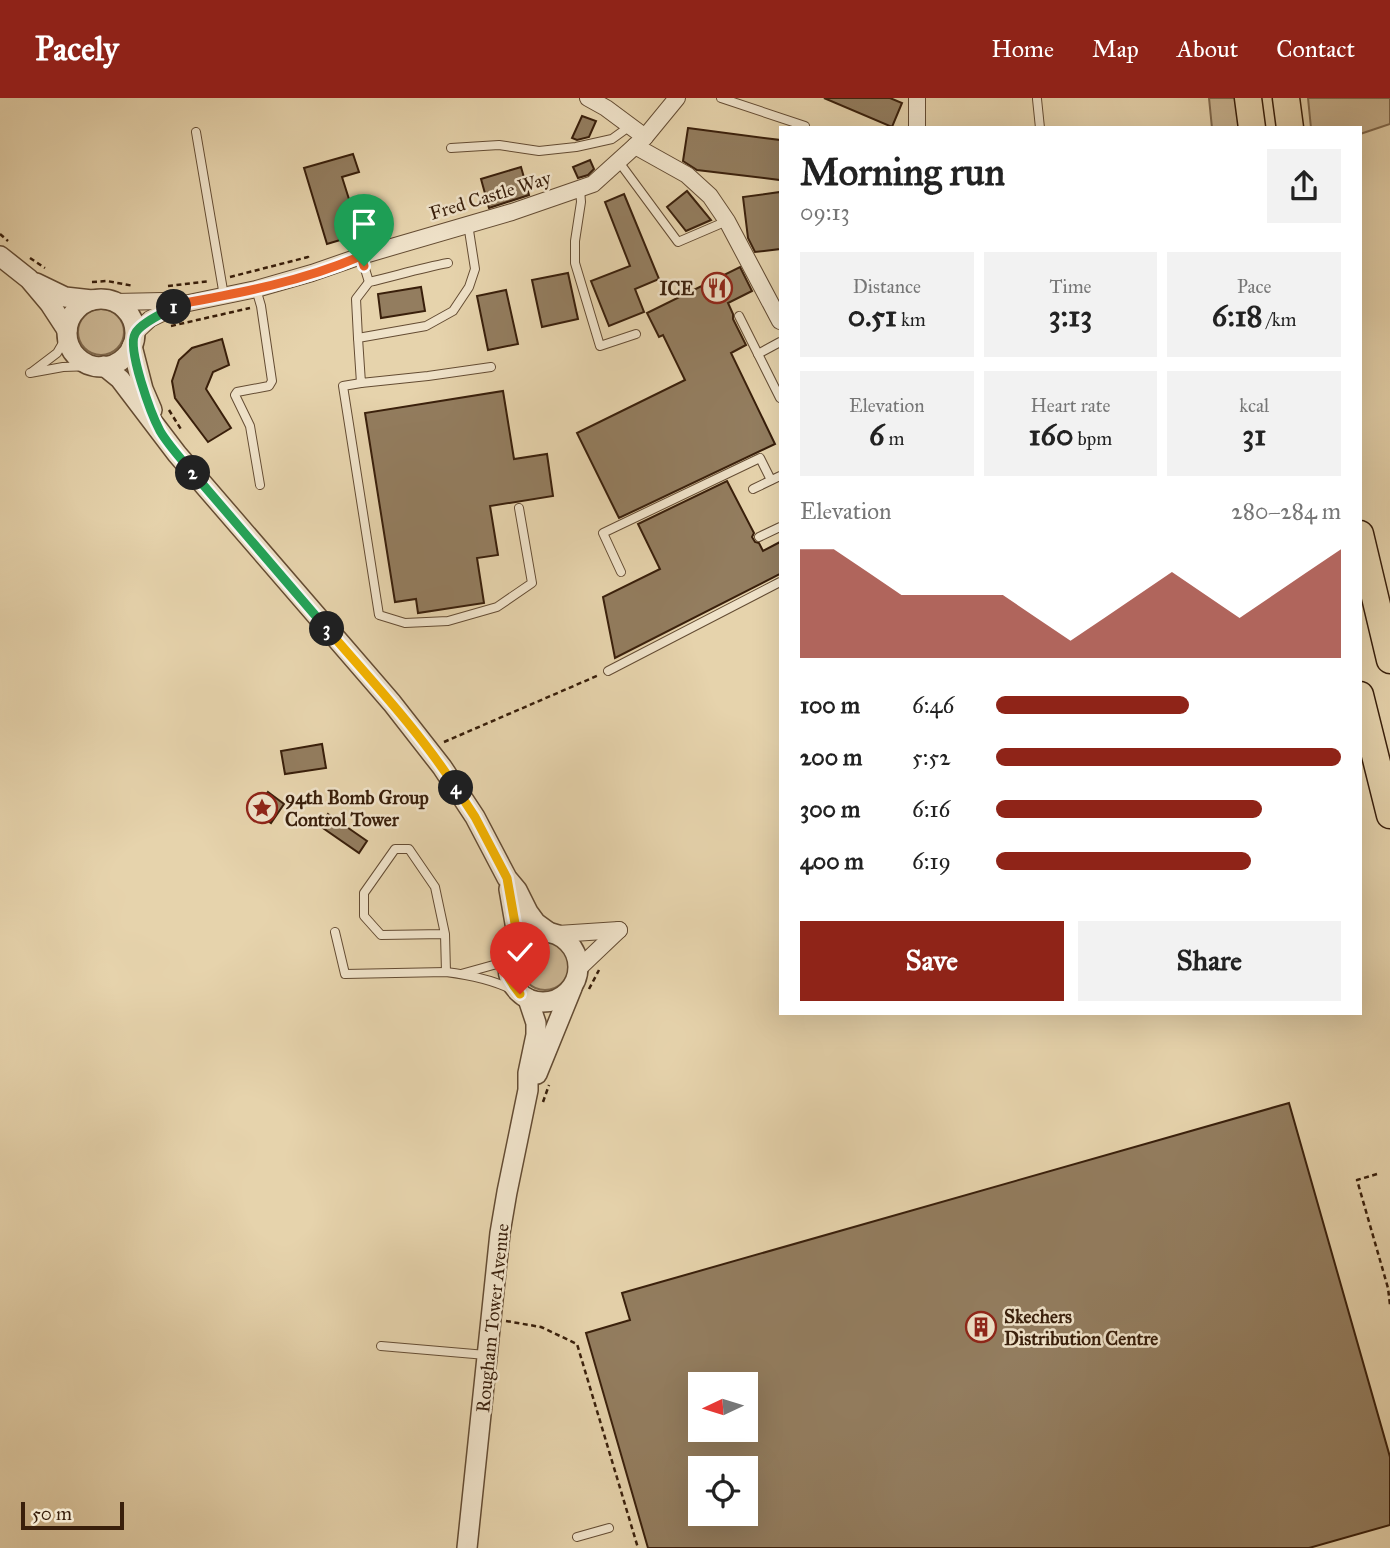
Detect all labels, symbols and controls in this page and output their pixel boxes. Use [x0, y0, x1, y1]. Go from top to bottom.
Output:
text: Pacely [35, 29, 119, 69]
text: Home [991, 34, 1054, 64]
text: Map [1092, 34, 1139, 64]
text: About [1177, 34, 1238, 64]
text: Contact [1276, 34, 1355, 64]
text: Morning run [800, 149, 1005, 195]
button: share [1267, 149, 1341, 223]
street label: Fred Castle Way [427, 166, 555, 225]
pin [334, 194, 394, 266]
text: 09:13 [800, 198, 850, 226]
icon: arrive [345, 205, 383, 243]
restaurant icon: ICE [700, 271, 734, 305]
text: Distance [853, 275, 921, 298]
text: Time [1049, 275, 1092, 298]
text: Pace [1237, 275, 1271, 298]
place label: ICE [660, 277, 694, 300]
pin: 1 [156, 290, 192, 325]
text: 1 [170, 295, 177, 318]
text: 0.51 [848, 298, 897, 334]
text: 3:13 [1049, 298, 1092, 334]
text: 6:18 [1212, 298, 1263, 334]
text: km [897, 308, 926, 331]
text: /km [1263, 308, 1297, 331]
text: Elevation [849, 394, 925, 417]
text: Heart rate [1031, 394, 1110, 417]
text: kcal [1239, 394, 1269, 417]
text: 6 [869, 417, 884, 453]
text: 160 [1029, 417, 1073, 453]
text: 31 [1242, 417, 1266, 453]
text: m [884, 427, 905, 450]
text: bpm [1073, 427, 1112, 450]
pin: 2 [176, 456, 210, 490]
text: 2 [188, 461, 197, 484]
text: Elevation [800, 497, 891, 525]
text: 280–284 m [1231, 497, 1341, 525]
pin: 3 [310, 612, 344, 646]
text: 3 [323, 617, 330, 640]
text: 100 m [800, 691, 860, 719]
text: 6:46 [912, 691, 954, 719]
text: 200 m [800, 743, 862, 771]
text: 5:52 [912, 743, 951, 771]
pin: 4 [438, 770, 474, 806]
text: 4 [450, 776, 461, 799]
place label: 94th Bomb Group Control Tower [285, 786, 429, 831]
place icon: 94th Bomb Group Control Tower [245, 791, 279, 825]
text: 300 m [800, 795, 860, 823]
text: 6:16 [912, 795, 950, 823]
text: 400 m [800, 847, 864, 875]
text: 6:19 [912, 847, 951, 875]
button: Save [800, 921, 1064, 1001]
button: Share [1078, 921, 1341, 1001]
pin [490, 922, 550, 994]
icon: check [501, 933, 539, 971]
street label: Rougham Tower Avenue [471, 1222, 515, 1414]
place label: Skechers Distribution Centre [1004, 1305, 1158, 1350]
building icon: Skechers Distribution Centre [964, 1310, 998, 1344]
north arrow [688, 1372, 758, 1442]
map controls [688, 1372, 758, 1526]
button: locate [688, 1456, 758, 1526]
scale bar [21, 1499, 124, 1531]
text: 50 m [32, 1502, 72, 1525]

